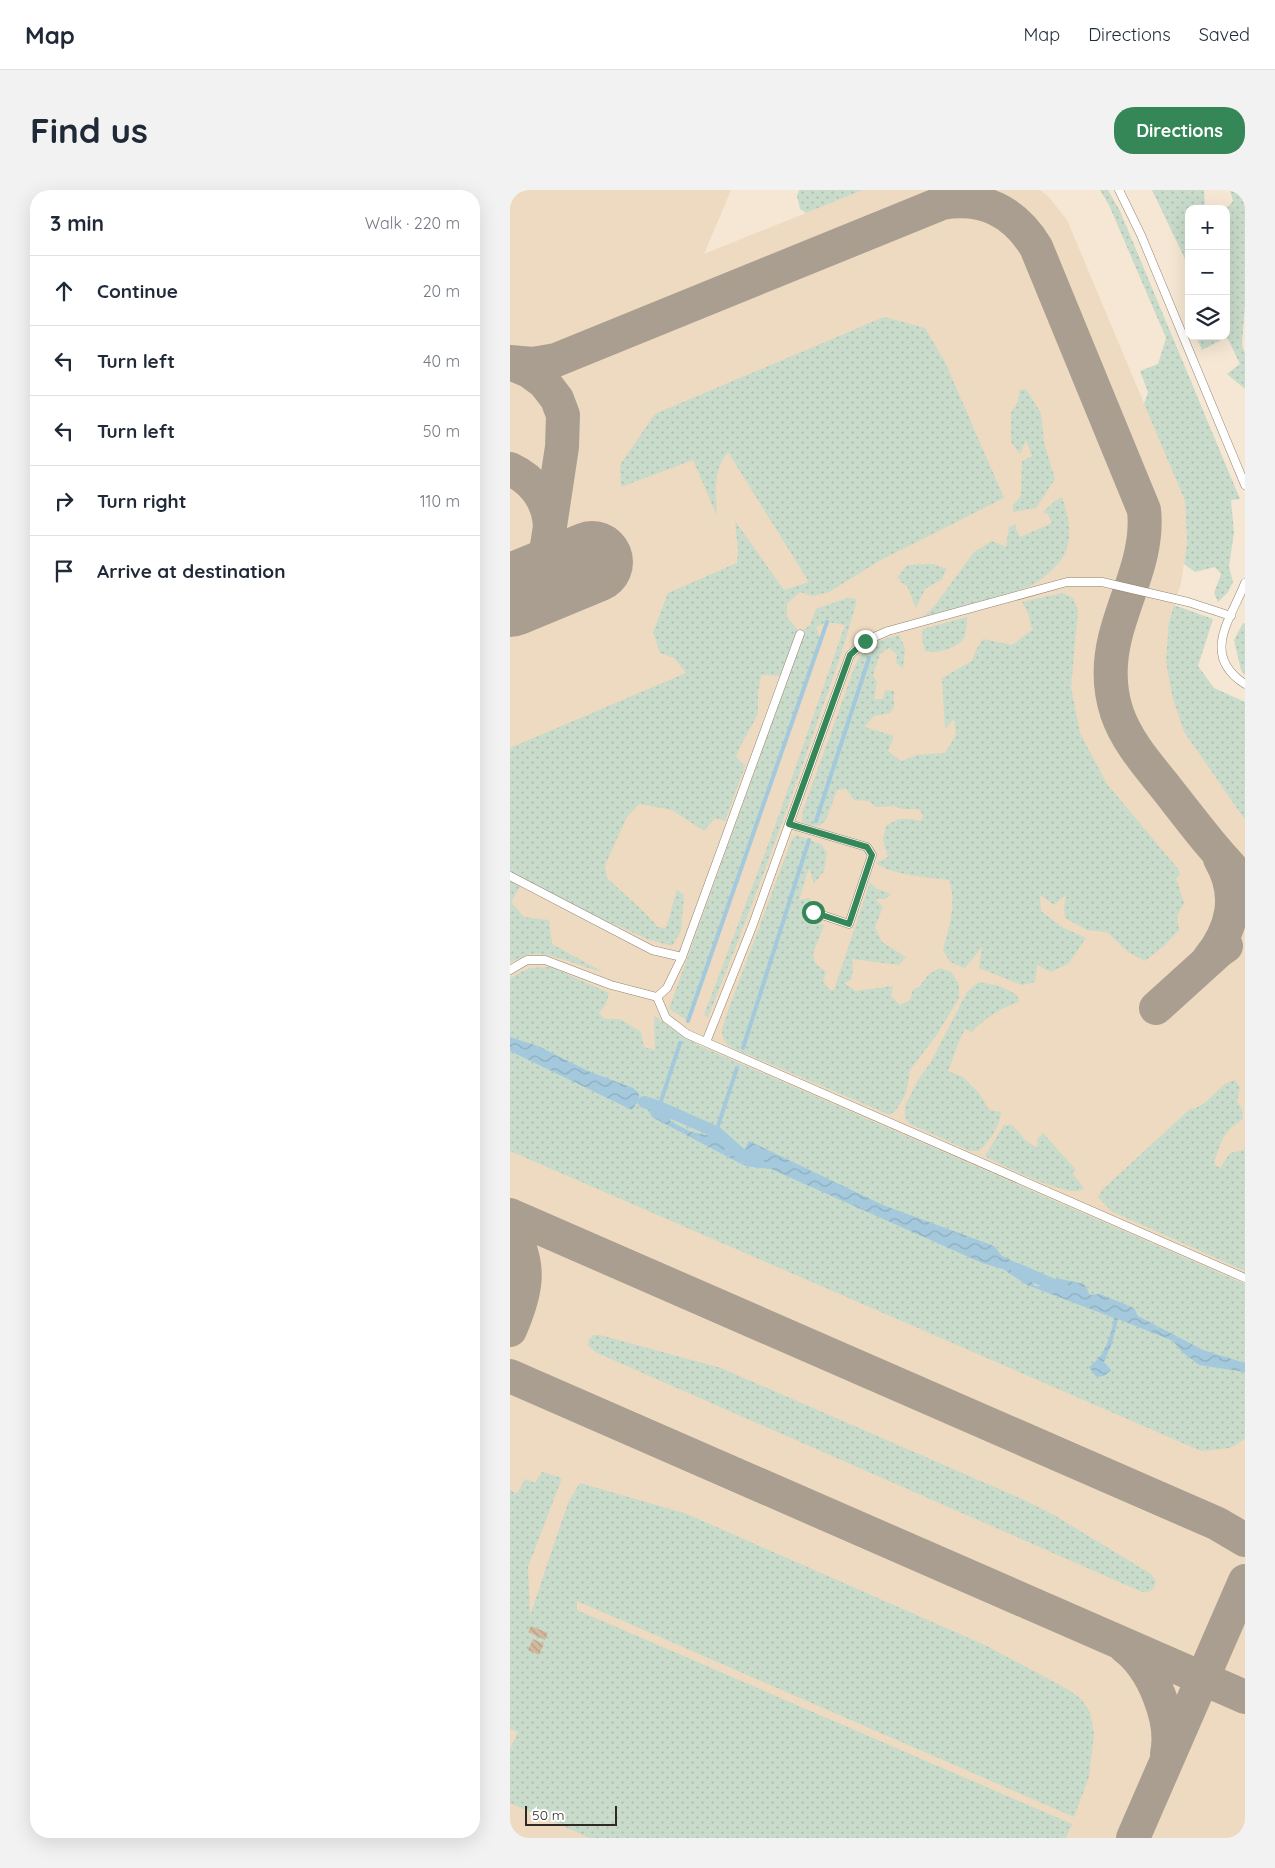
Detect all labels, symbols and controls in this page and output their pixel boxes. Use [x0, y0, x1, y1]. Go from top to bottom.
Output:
text: Map [25, 20, 75, 50]
text: Map [1023, 23, 1060, 46]
text: Directions [1088, 23, 1171, 46]
text: Saved [1199, 23, 1250, 46]
button: Directions [1114, 107, 1245, 154]
text: Find us [30, 108, 148, 152]
map controls [1185, 205, 1230, 340]
button: + [1185, 205, 1230, 250]
text: 3 min [50, 210, 104, 236]
text: Walk · 220 m [365, 213, 460, 233]
button: − [1185, 250, 1230, 295]
icon: ahead [50, 277, 78, 305]
text: Continue [97, 279, 178, 303]
text: 20 m [423, 281, 460, 301]
button: layers [1185, 295, 1230, 340]
icon: left [50, 347, 78, 375]
text: Turn left [97, 349, 175, 373]
text: 40 m [423, 351, 460, 371]
icon: left [50, 417, 78, 445]
text: Turn left [97, 419, 175, 443]
text: 50 m [423, 421, 460, 441]
icon: right [50, 487, 78, 515]
text: Turn right [97, 489, 186, 513]
text: 110 m [420, 491, 460, 511]
icon: arrive [50, 557, 78, 585]
text: Arrive at destination [97, 559, 286, 583]
route end [854, 630, 877, 653]
route start [802, 901, 825, 924]
scale bar [525, 1803, 618, 1826]
text: 50 m [532, 1806, 565, 1824]

